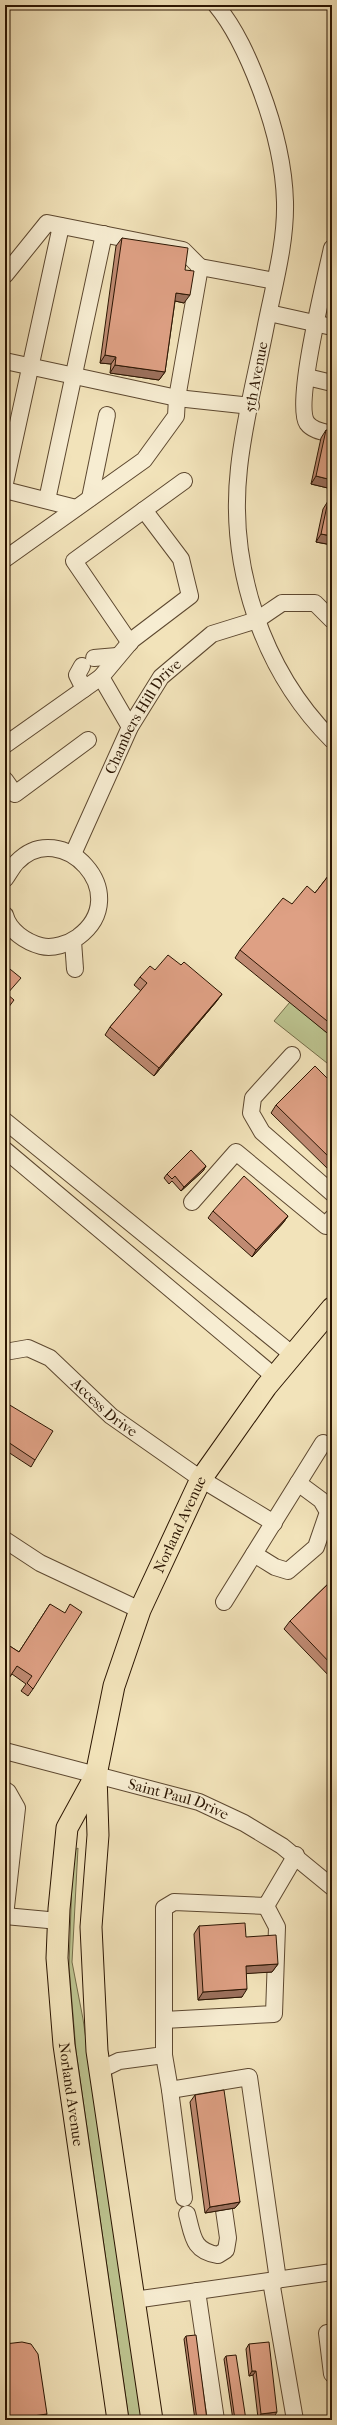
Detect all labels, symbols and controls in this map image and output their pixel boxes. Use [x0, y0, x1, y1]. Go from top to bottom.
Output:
street label: 5th Avenue [240, 339, 272, 414]
street label: Chambers Hill Drive [101, 655, 185, 777]
street label: Access Drive [67, 1373, 141, 1441]
street label: Norland Avenue [150, 1473, 210, 1576]
street label: Saint Paul Drive [126, 1775, 232, 1824]
street label: Norland Avenue [55, 2041, 88, 2148]

